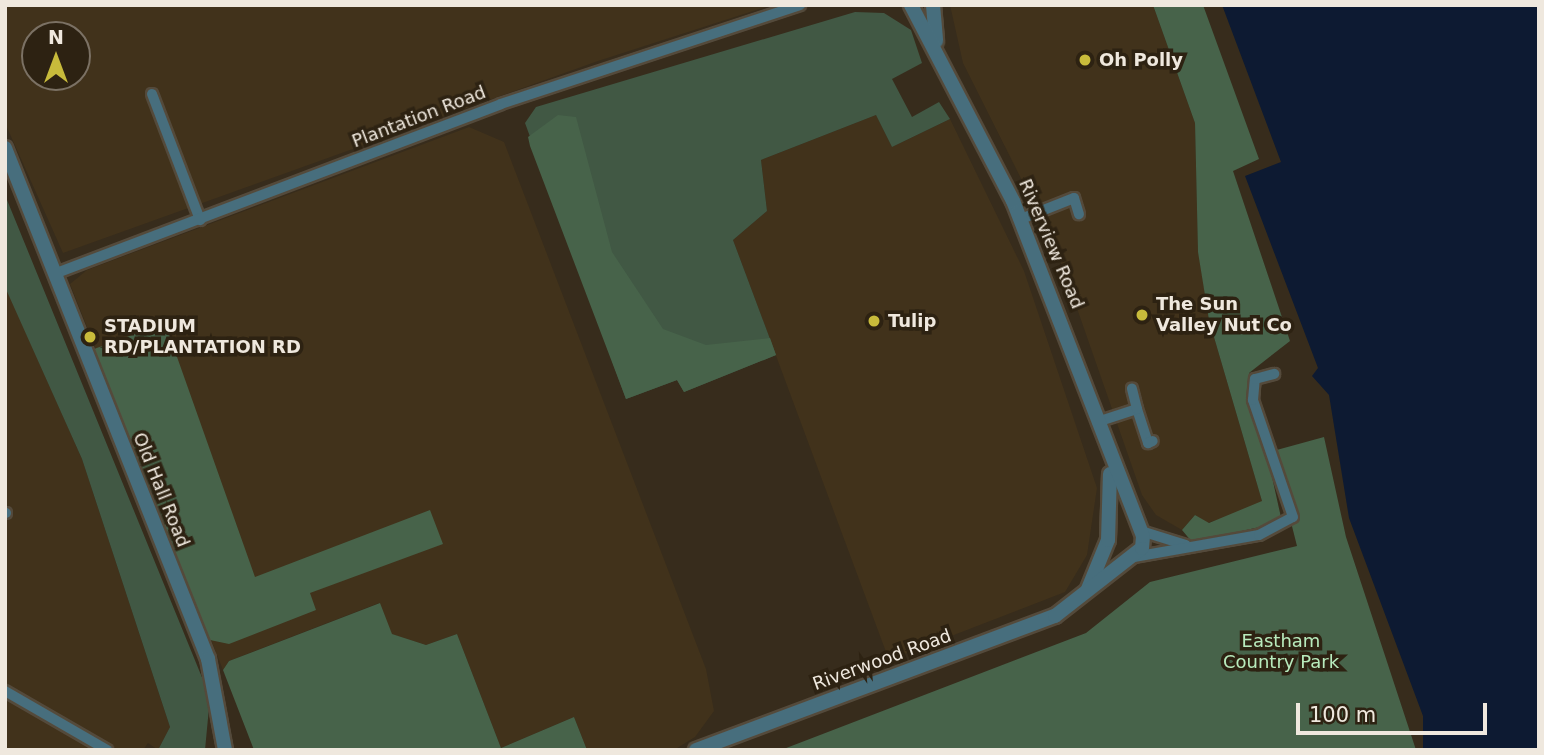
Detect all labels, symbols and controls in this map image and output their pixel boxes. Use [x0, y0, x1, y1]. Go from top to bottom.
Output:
north arrow [21, 21, 91, 91]
text: N [48, 26, 64, 48]
place label: Oh Polly [1099, 49, 1183, 71]
marker: Oh Polly [1077, 52, 1093, 68]
street label: Plantation Road [349, 82, 489, 152]
street label: Riverview Road [1014, 176, 1088, 312]
place label: The Sun Valley Nut Co [1156, 294, 1292, 336]
marker: The Sun Valley Nut Co [1134, 307, 1150, 323]
place label: Tulip [888, 310, 936, 332]
marker: Tulip [866, 313, 882, 329]
place label: STADIUM RD/PLANTATION RD [104, 316, 301, 358]
marker: STADIUM RD/PLANTATION RD [82, 329, 98, 345]
street label: Old Hall Road [128, 430, 194, 550]
street label: Riverwood Road [810, 625, 954, 695]
park label: Eastham Country Park [1223, 631, 1339, 674]
scale bar [1299, 688, 1490, 732]
text: 100 m [1309, 703, 1376, 727]

